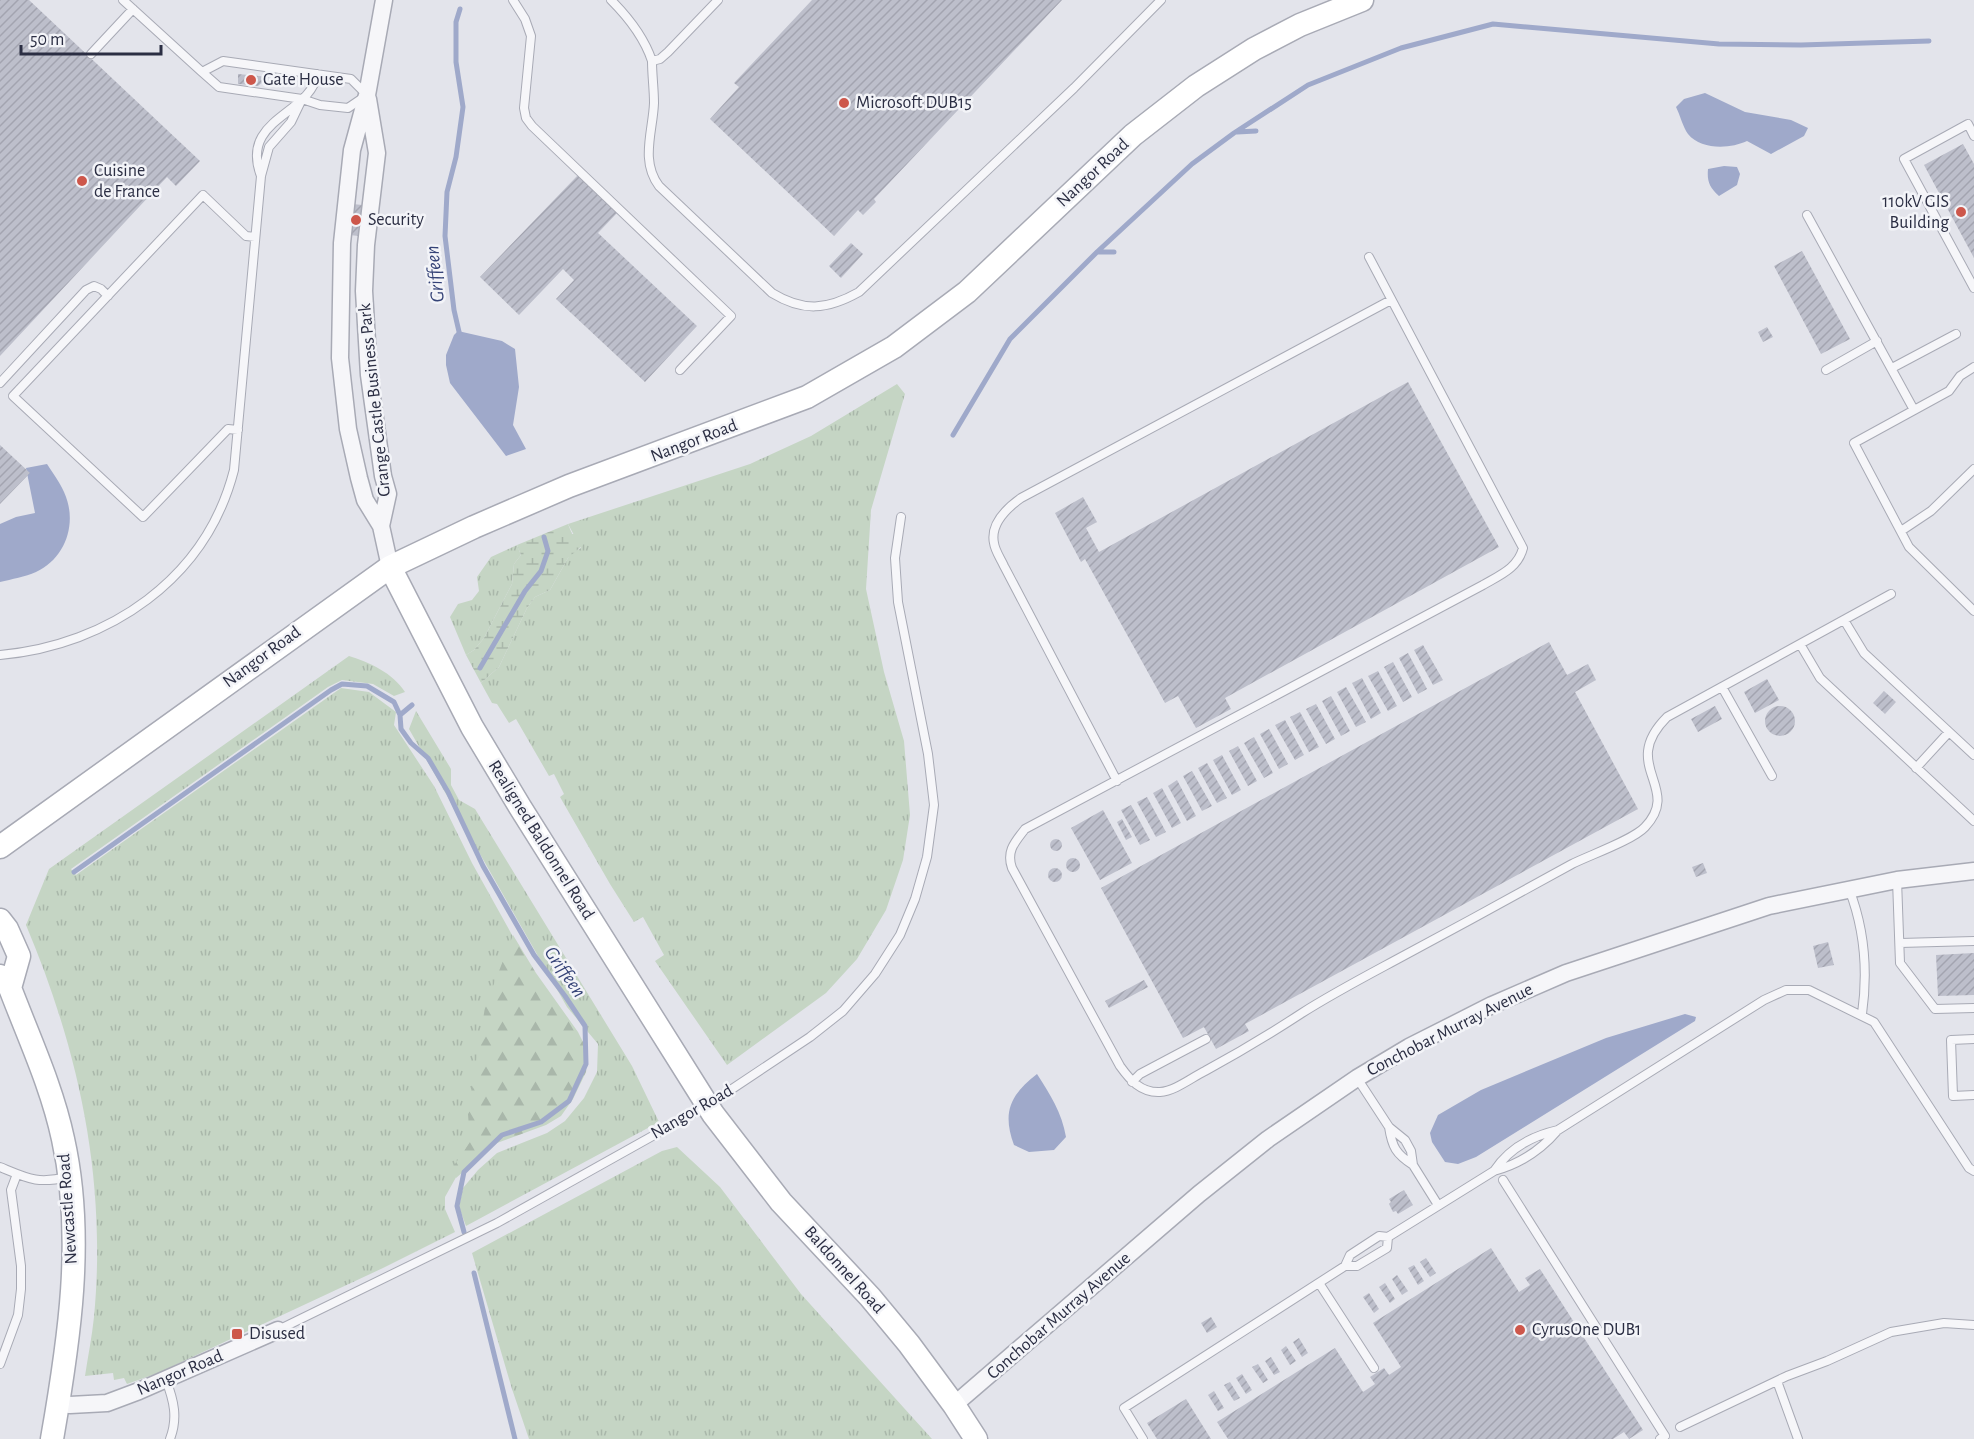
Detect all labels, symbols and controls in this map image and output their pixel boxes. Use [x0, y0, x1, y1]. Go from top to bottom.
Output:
scale bar [21, 18, 160, 56]
text: 50 m [30, 31, 64, 49]
place label: Gate House [263, 71, 344, 89]
marker: Gate House [244, 73, 258, 87]
place label: Microsoft DUB15 [856, 94, 972, 112]
marker: Microsoft DUB15 [837, 96, 851, 110]
street label: Nangor Road [1053, 135, 1133, 211]
place label: Cuisine de France [94, 162, 160, 201]
marker: Cuisine de France [75, 174, 89, 188]
place label: 110kV GIS Building [1882, 193, 1949, 232]
marker: 110kV GIS Building [1954, 205, 1968, 219]
place label: Security [368, 211, 424, 229]
marker: Security [349, 213, 363, 227]
water label: Griffeen [422, 245, 448, 303]
street label: Grange Castle Business Park [356, 302, 394, 497]
street label: Nangor Road [648, 416, 740, 466]
street label: Nangor Road [220, 623, 304, 691]
street label: Realigned Baldonnel Road [485, 757, 597, 923]
water label: Griffeen [540, 943, 590, 1001]
street label: Conchobar Murray Avenue [1364, 980, 1536, 1080]
street label: Nangor Road [648, 1081, 736, 1143]
street label: Newcastle Road [55, 1153, 81, 1265]
street label: Baldonnel Road [800, 1223, 888, 1317]
street label: Conchobar Murray Avenue [984, 1249, 1134, 1383]
place label: CyrusOne DUB1 [1532, 1321, 1641, 1339]
marker: CyrusOne DUB1 [1513, 1323, 1527, 1337]
place label: Disused [249, 1325, 305, 1343]
marker: Disused [230, 1327, 244, 1341]
street label: Nangor Road [134, 1347, 226, 1399]

